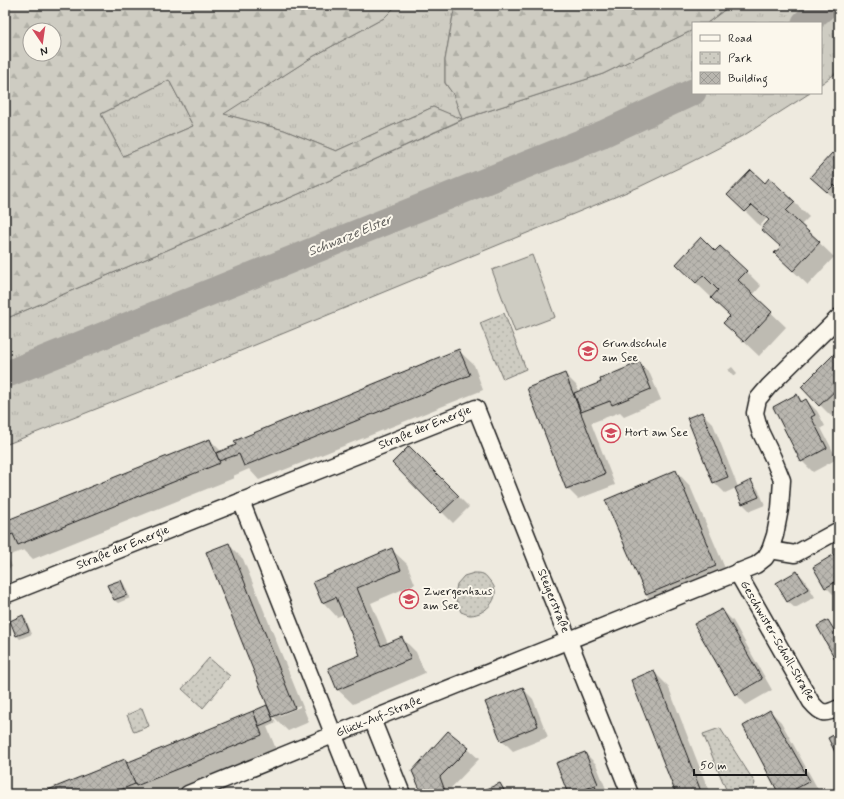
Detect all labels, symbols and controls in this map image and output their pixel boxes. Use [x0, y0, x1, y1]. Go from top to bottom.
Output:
north arrow [22, 22, 62, 62]
legend [692, 22, 822, 94]
text: Road [728, 31, 752, 47]
text: N [39, 43, 49, 58]
text: Park [728, 51, 752, 67]
text: Building [728, 71, 768, 88]
water label: Schwarze Elster [306, 211, 396, 260]
place label: Grundschule am See [602, 336, 667, 366]
school or university icon: Grundschule am See [577, 340, 599, 362]
street label: Straße der Energie [376, 402, 475, 455]
school or university icon: Hort am See [600, 422, 622, 444]
place label: Hort am See [625, 425, 688, 441]
street label: Straße der Energie [74, 522, 173, 575]
street label: Steigerstraße [533, 567, 573, 635]
street label: Geschwister-Scholl-Straße [736, 578, 818, 704]
place label: Zwergenhaus am See [423, 584, 493, 614]
school or university icon: Zwergenhaus am See [398, 588, 420, 610]
street label: Glück-Auf-Straße [334, 692, 424, 742]
scale bar [694, 751, 806, 777]
text: 50 m [700, 758, 727, 774]

